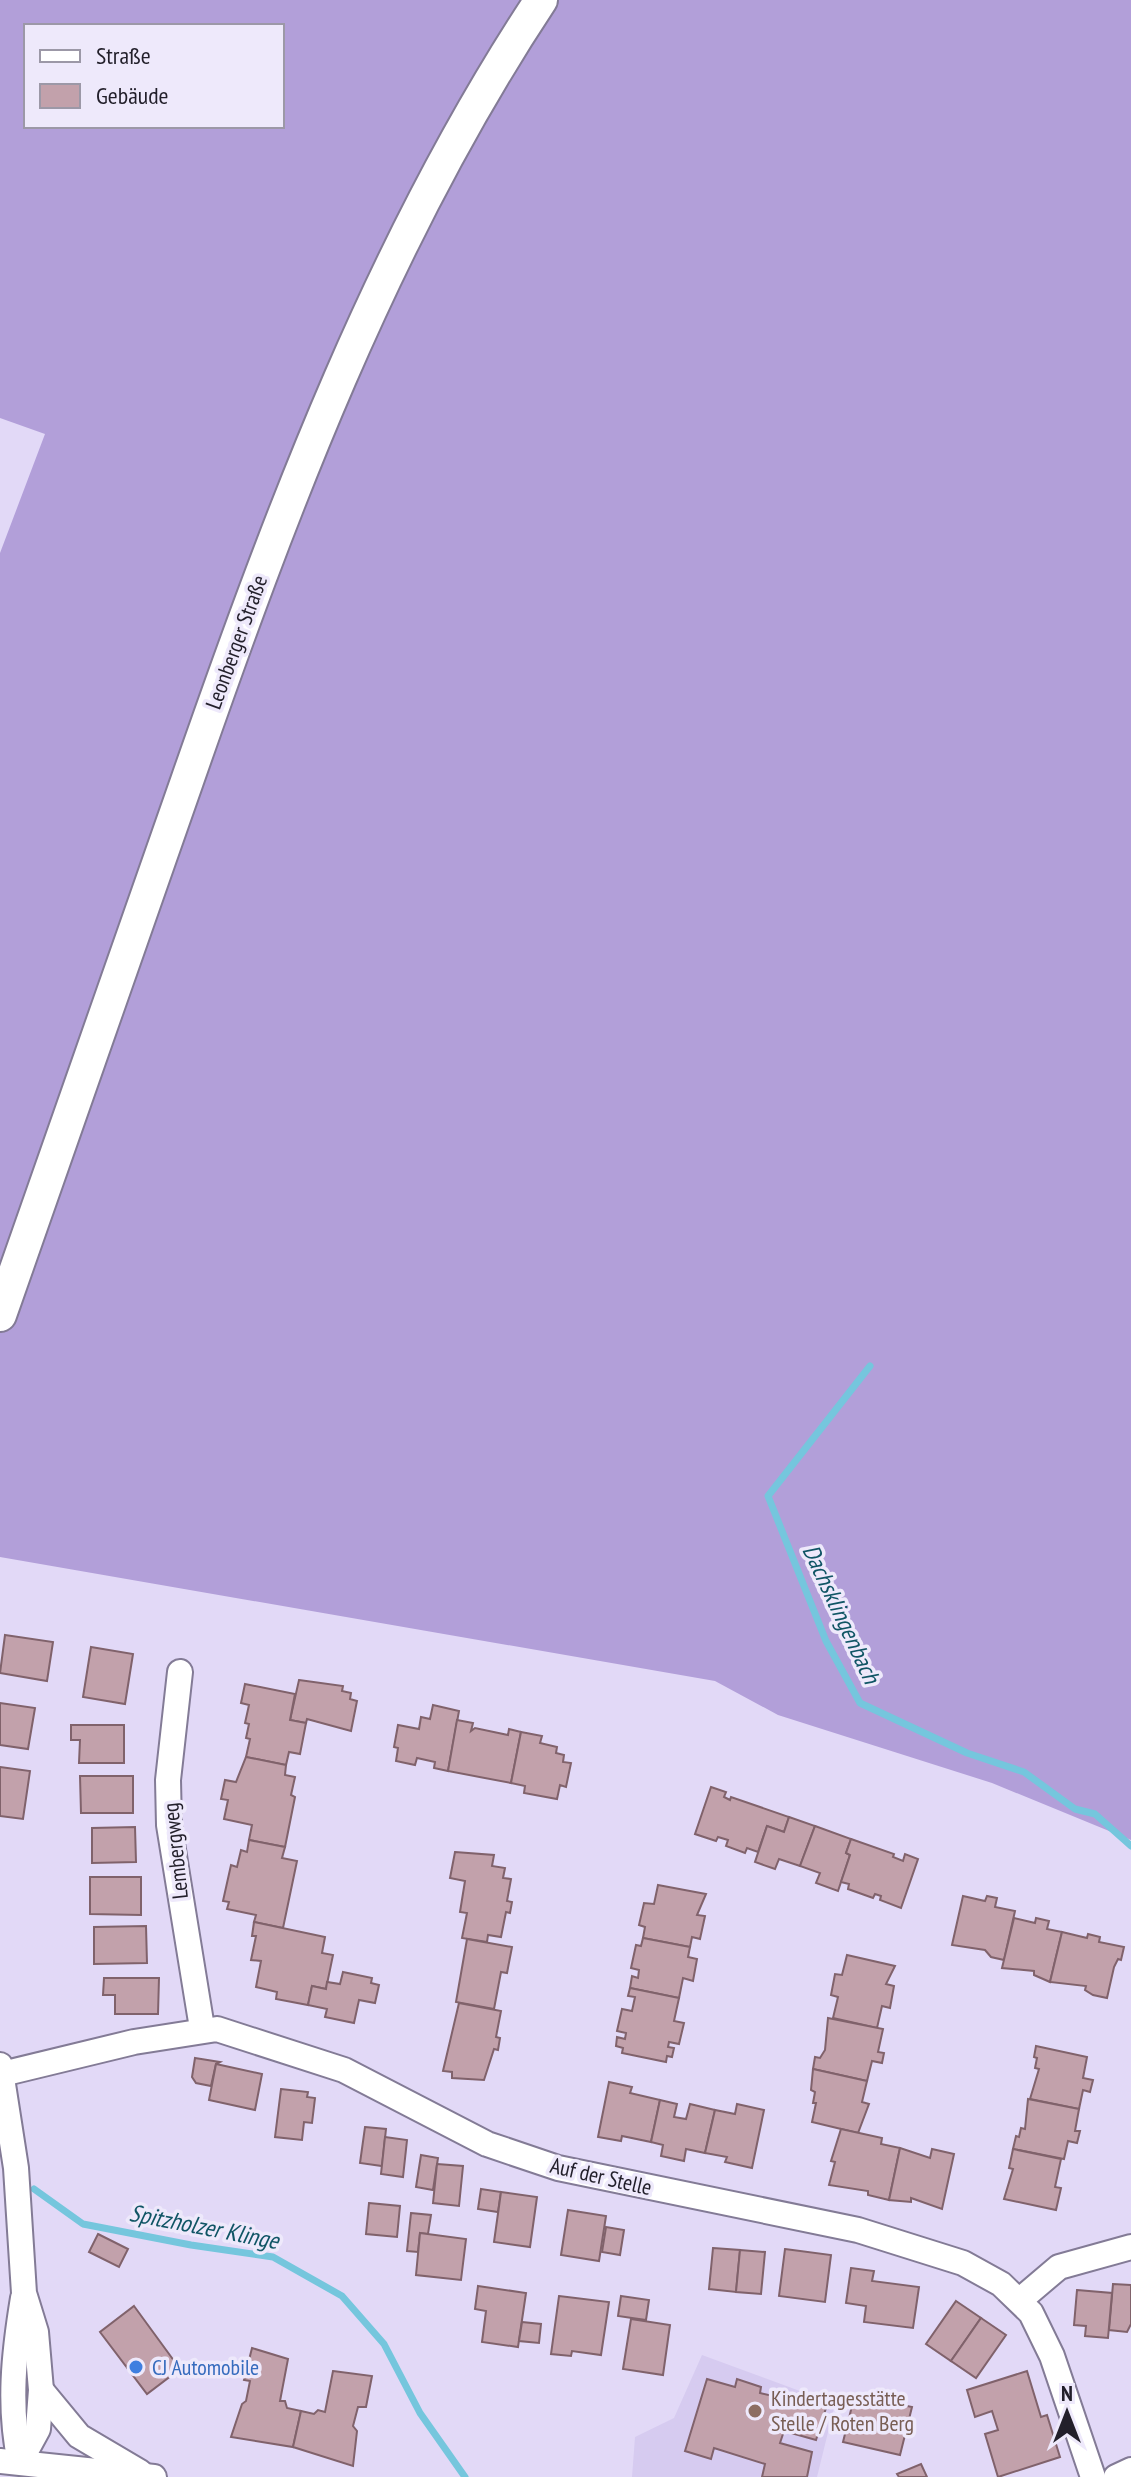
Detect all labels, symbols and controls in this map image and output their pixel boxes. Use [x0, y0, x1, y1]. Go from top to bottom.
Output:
legend [24, 24, 284, 128]
text: Straße [96, 40, 151, 71]
text: Gebäude [96, 80, 168, 111]
street label: Leonberger Straße [199, 571, 273, 713]
water label: Dachsklingenbach [796, 1539, 888, 1690]
street label: Lembergweg [156, 1801, 194, 1901]
street label: Auf der Stelle [548, 2151, 654, 2201]
water label: Spitzholzer Klinge [127, 2197, 283, 2257]
place label: CJ Automobile [152, 2353, 259, 2381]
marker: CJ Automobile [127, 2358, 145, 2376]
north arrow [1027, 2373, 1107, 2453]
text: N [1061, 2379, 1073, 2407]
place label: Kindertagesstätte Stelle / Roten Berg [771, 2384, 914, 2437]
marker: Kindertagesstätte Stelle / Roten Berg [746, 2402, 764, 2420]

